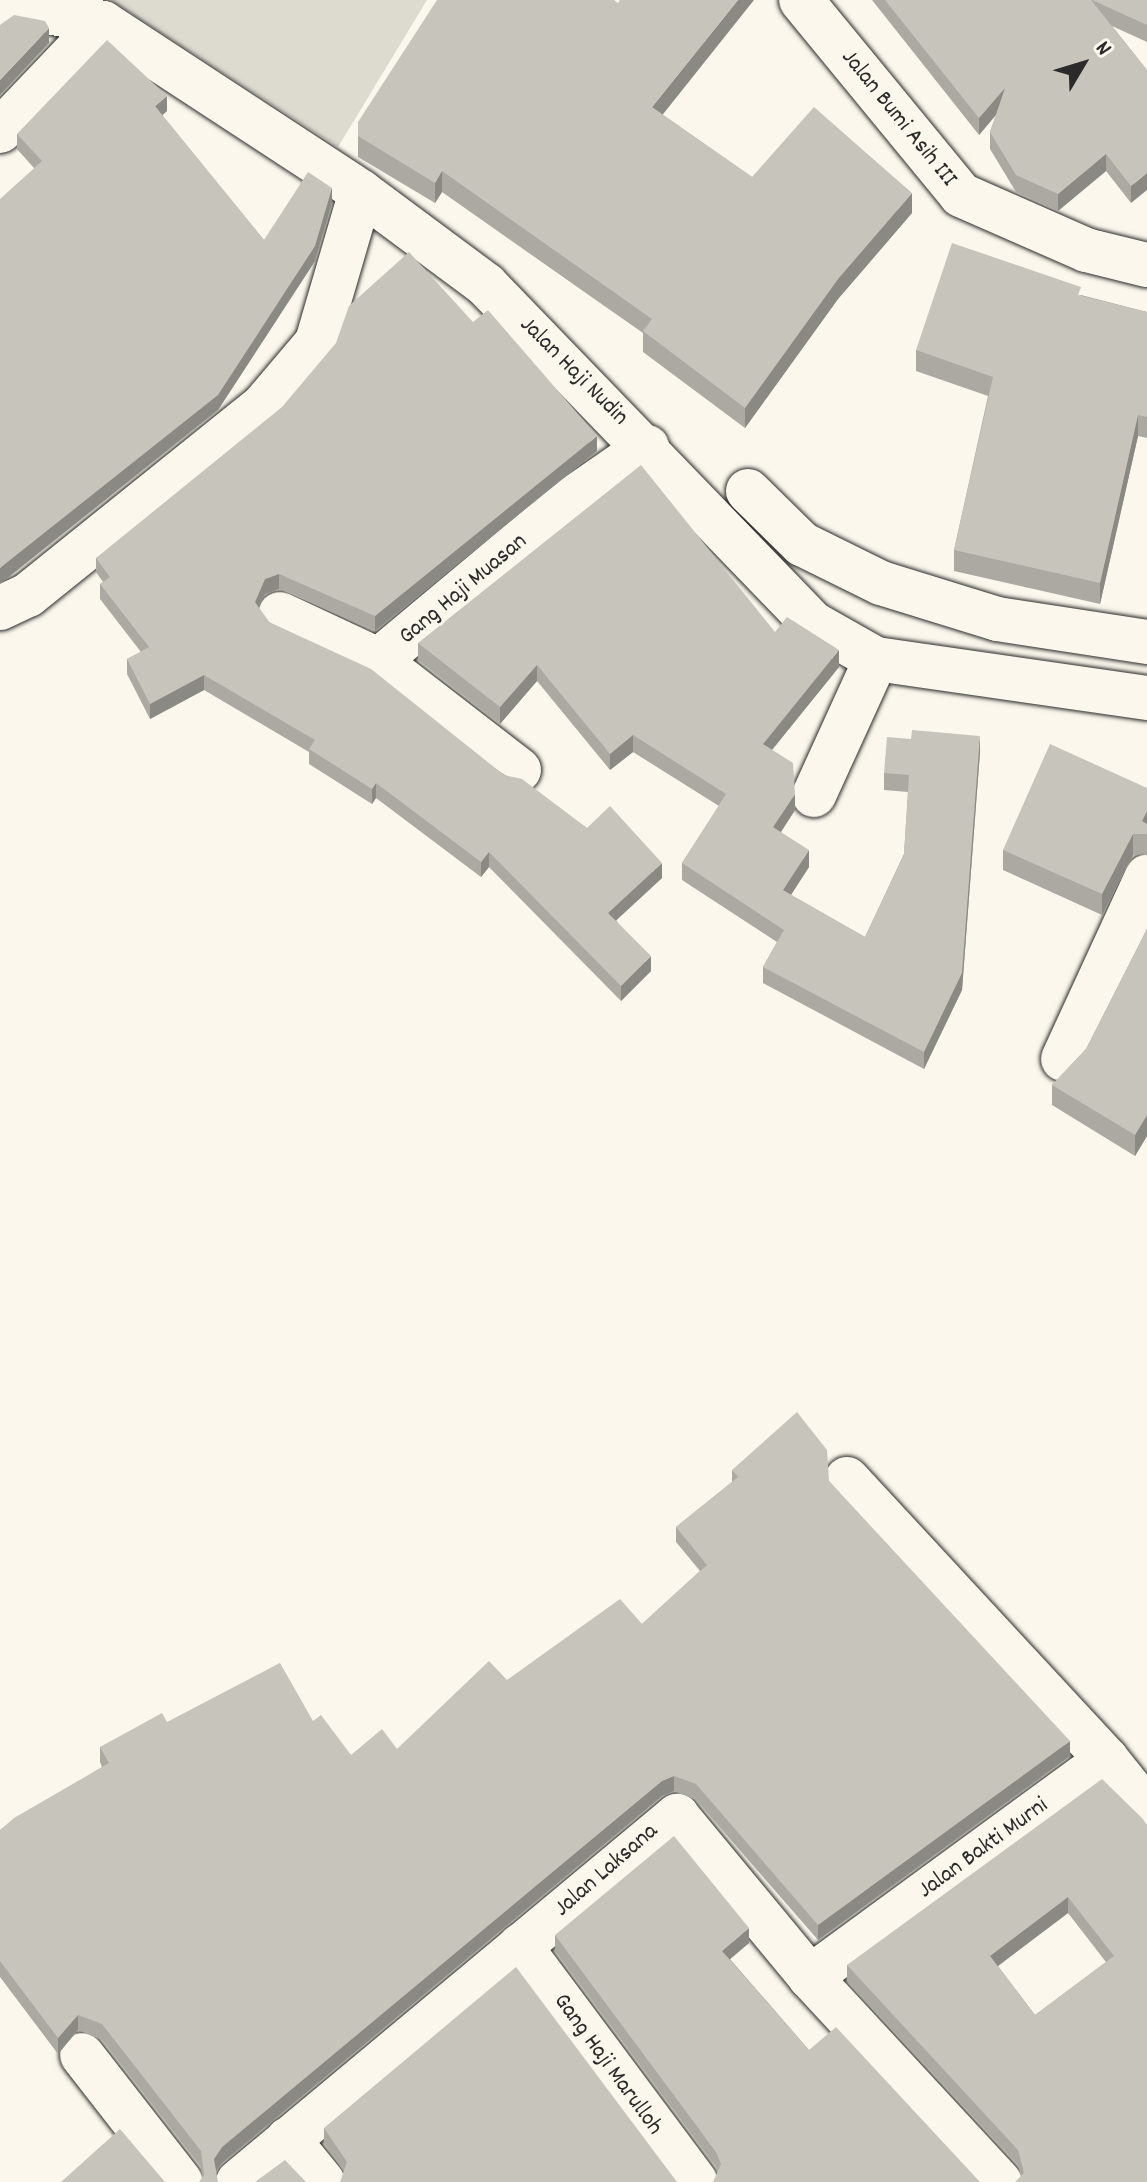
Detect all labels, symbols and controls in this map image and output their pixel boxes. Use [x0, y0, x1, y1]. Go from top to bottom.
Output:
north arrow [1043, 24, 1123, 104]
text: N [1087, 35, 1118, 63]
street label: Jalan Bumi Asih III [834, 45, 962, 193]
street label: Jalan Haji Nudin [513, 312, 633, 432]
street label: Gang Haji Muasan [394, 528, 534, 652]
street label: Jalan Bakti Murni [913, 1792, 1055, 1906]
street label: Jalan Laksana [549, 1818, 665, 1924]
street label: Gang Haji Marulloh [546, 1989, 668, 2141]

